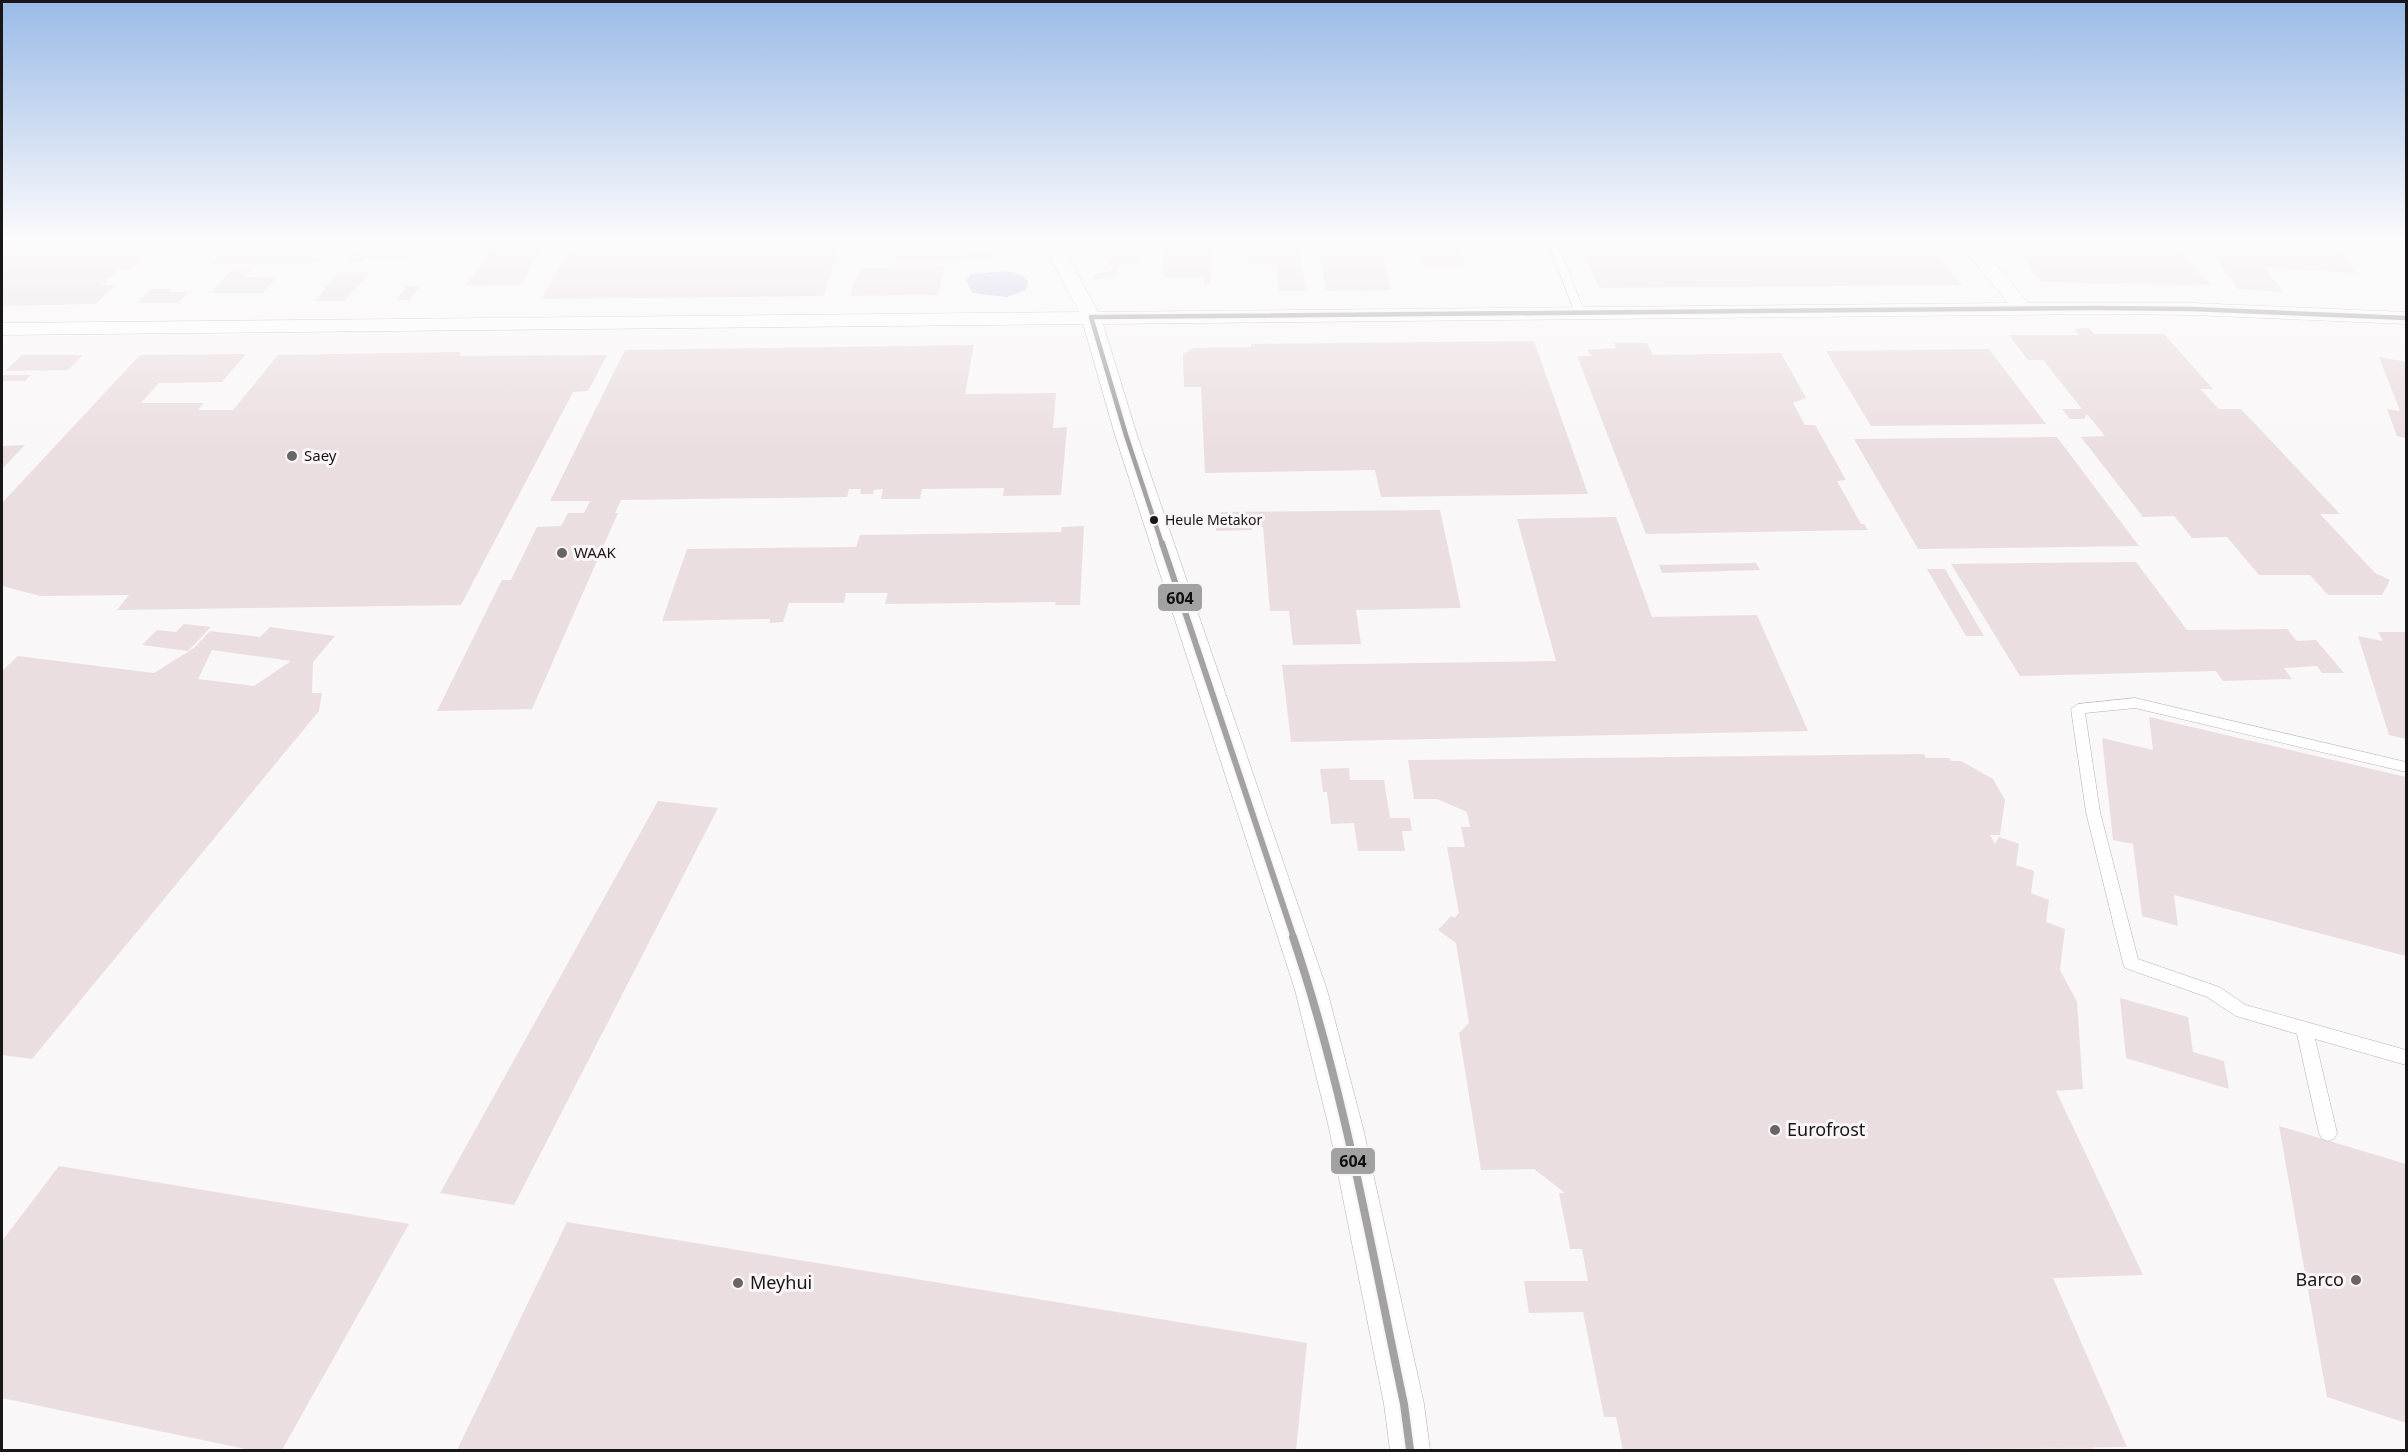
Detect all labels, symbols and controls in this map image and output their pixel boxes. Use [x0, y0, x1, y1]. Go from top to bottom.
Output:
place label: Saey [304, 445, 337, 465]
marker: Saey [285, 449, 299, 463]
place label: Heule Metakor [1165, 510, 1263, 529]
marker: Heule Metakor [1148, 514, 1160, 526]
place label: WAAK [574, 542, 617, 562]
marker: WAAK [555, 546, 569, 560]
line badge: 604 [1157, 583, 1203, 612]
text: 604 [1166, 587, 1194, 609]
place label: Eurofrost [1787, 1117, 1866, 1141]
marker: Eurofrost [1768, 1123, 1782, 1137]
line badge: 604 [1330, 1147, 1376, 1175]
text: 604 [1339, 1150, 1367, 1172]
place label: Barco [2296, 1267, 2344, 1291]
place label: Meyhui [750, 1270, 812, 1294]
marker: Barco [2349, 1273, 2363, 1287]
marker: Meyhui [731, 1276, 745, 1290]

